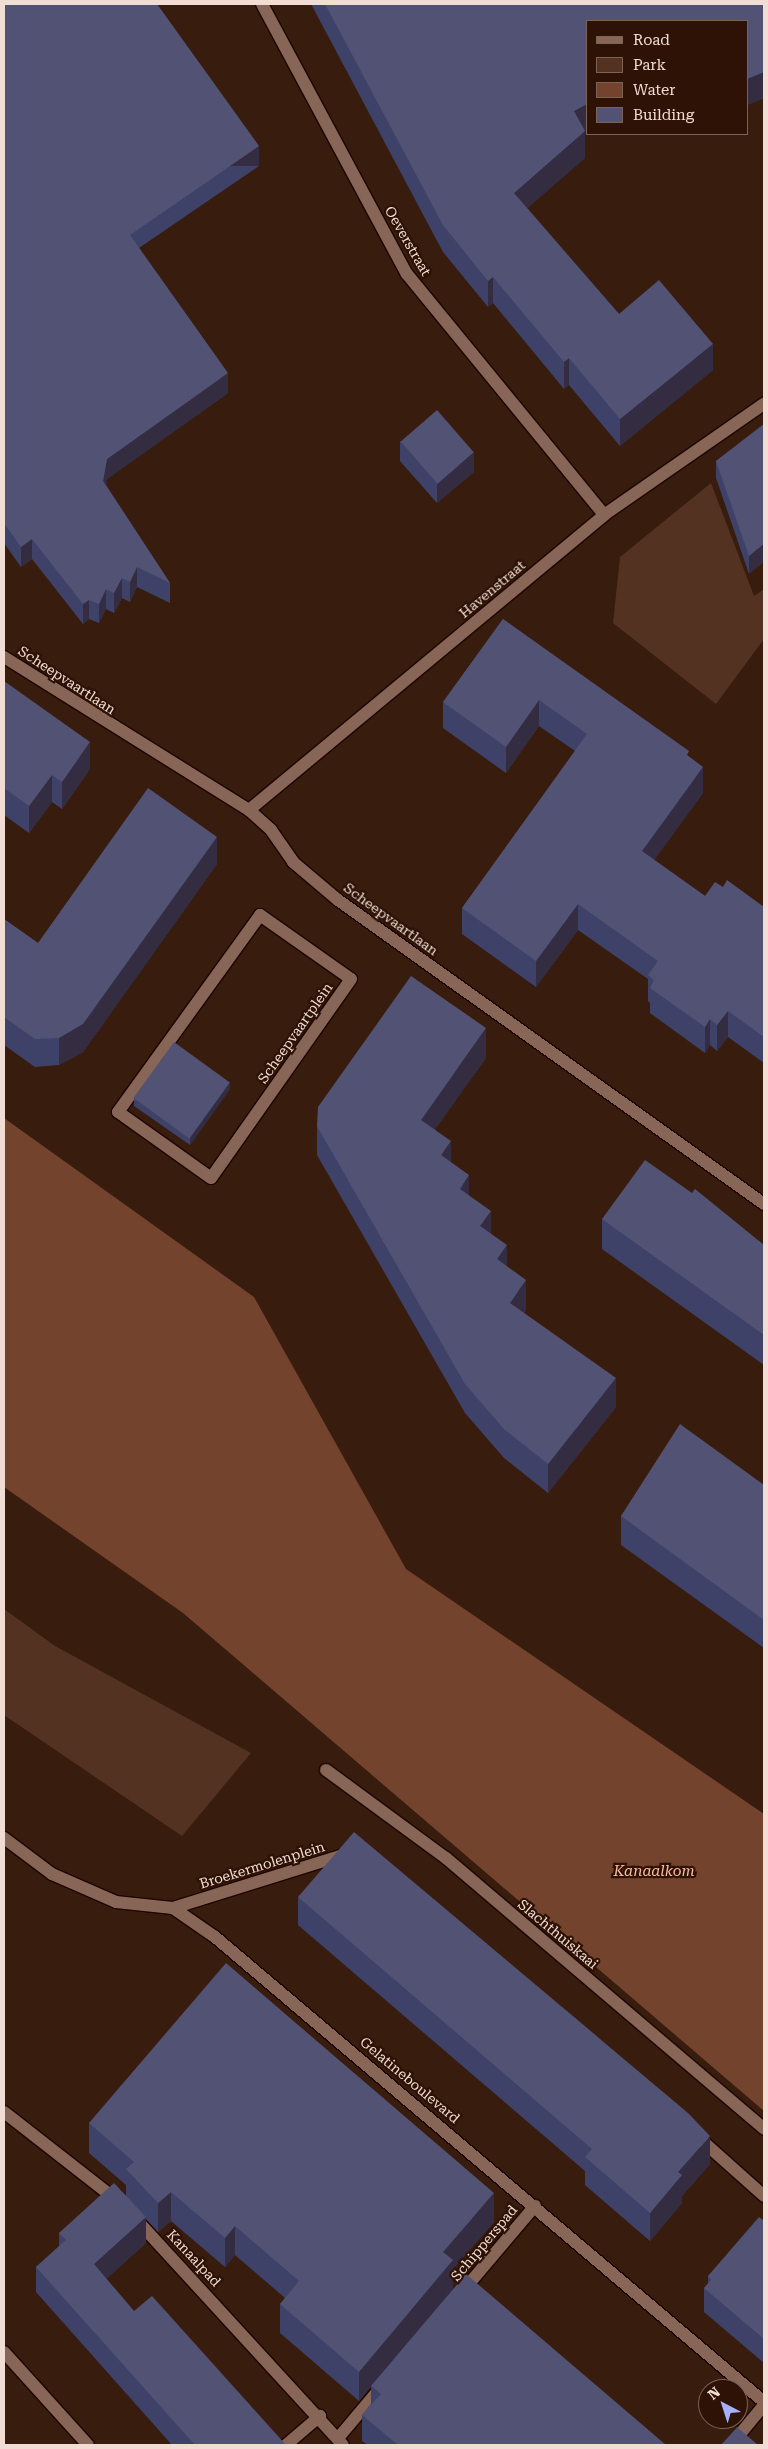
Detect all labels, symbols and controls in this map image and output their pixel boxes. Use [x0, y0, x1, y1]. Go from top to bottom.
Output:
legend [586, 20, 748, 135]
text: Road [633, 31, 670, 49]
text: Park [633, 56, 666, 74]
text: Water [633, 81, 675, 99]
text: Building [633, 106, 694, 124]
street label: Oeverstraat [381, 203, 435, 279]
street label: Havenstraat [456, 557, 528, 621]
street label: Scheepvaartlaan [15, 642, 119, 718]
street label: Scheepvaartlaan [341, 879, 441, 959]
street label: Scheepvaartplein [254, 980, 336, 1086]
street label: Broekermolenplein [197, 1838, 327, 1892]
water label: Kanaalkom [613, 1863, 695, 1881]
street label: Slachthuiskaai [515, 1896, 601, 1972]
street label: Gelatineboulevard [357, 2033, 463, 2127]
street label: Schipperspad [447, 2202, 521, 2284]
street label: Kanaalpad [164, 2226, 224, 2290]
north arrow [698, 2379, 748, 2429]
text: N [705, 2384, 723, 2403]

